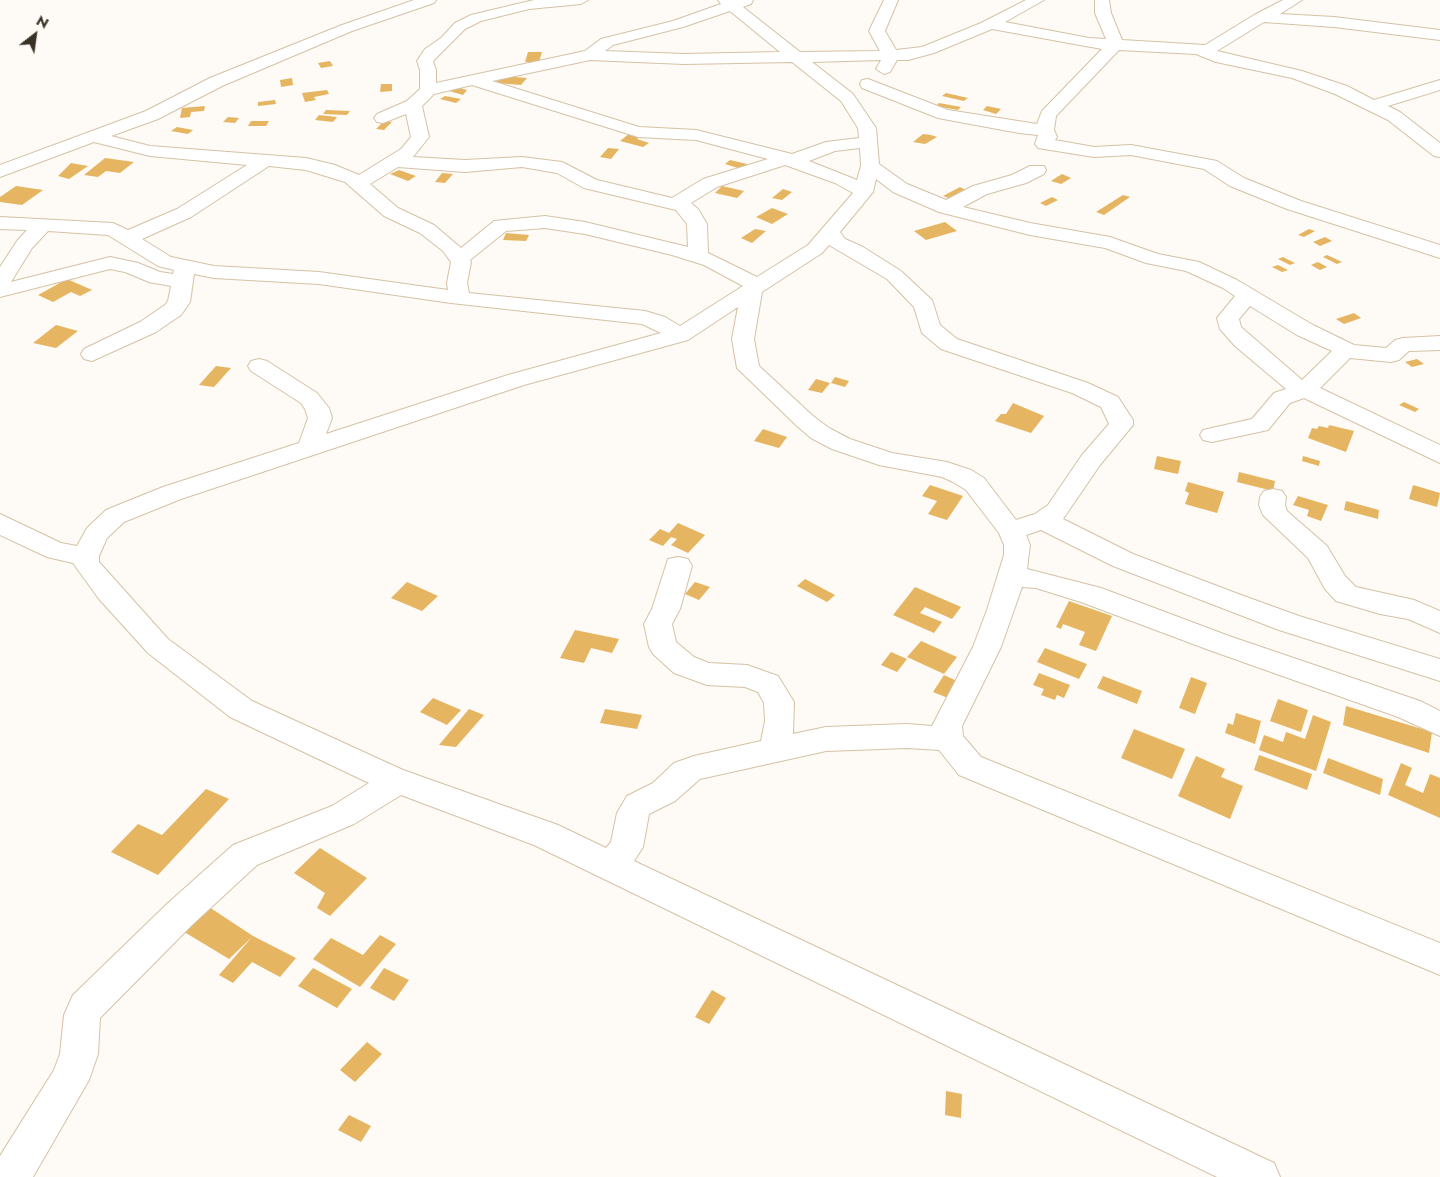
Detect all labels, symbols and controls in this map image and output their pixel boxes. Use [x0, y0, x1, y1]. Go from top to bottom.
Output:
north arrow [10, 10, 60, 60]
text: N [33, 11, 52, 33]

